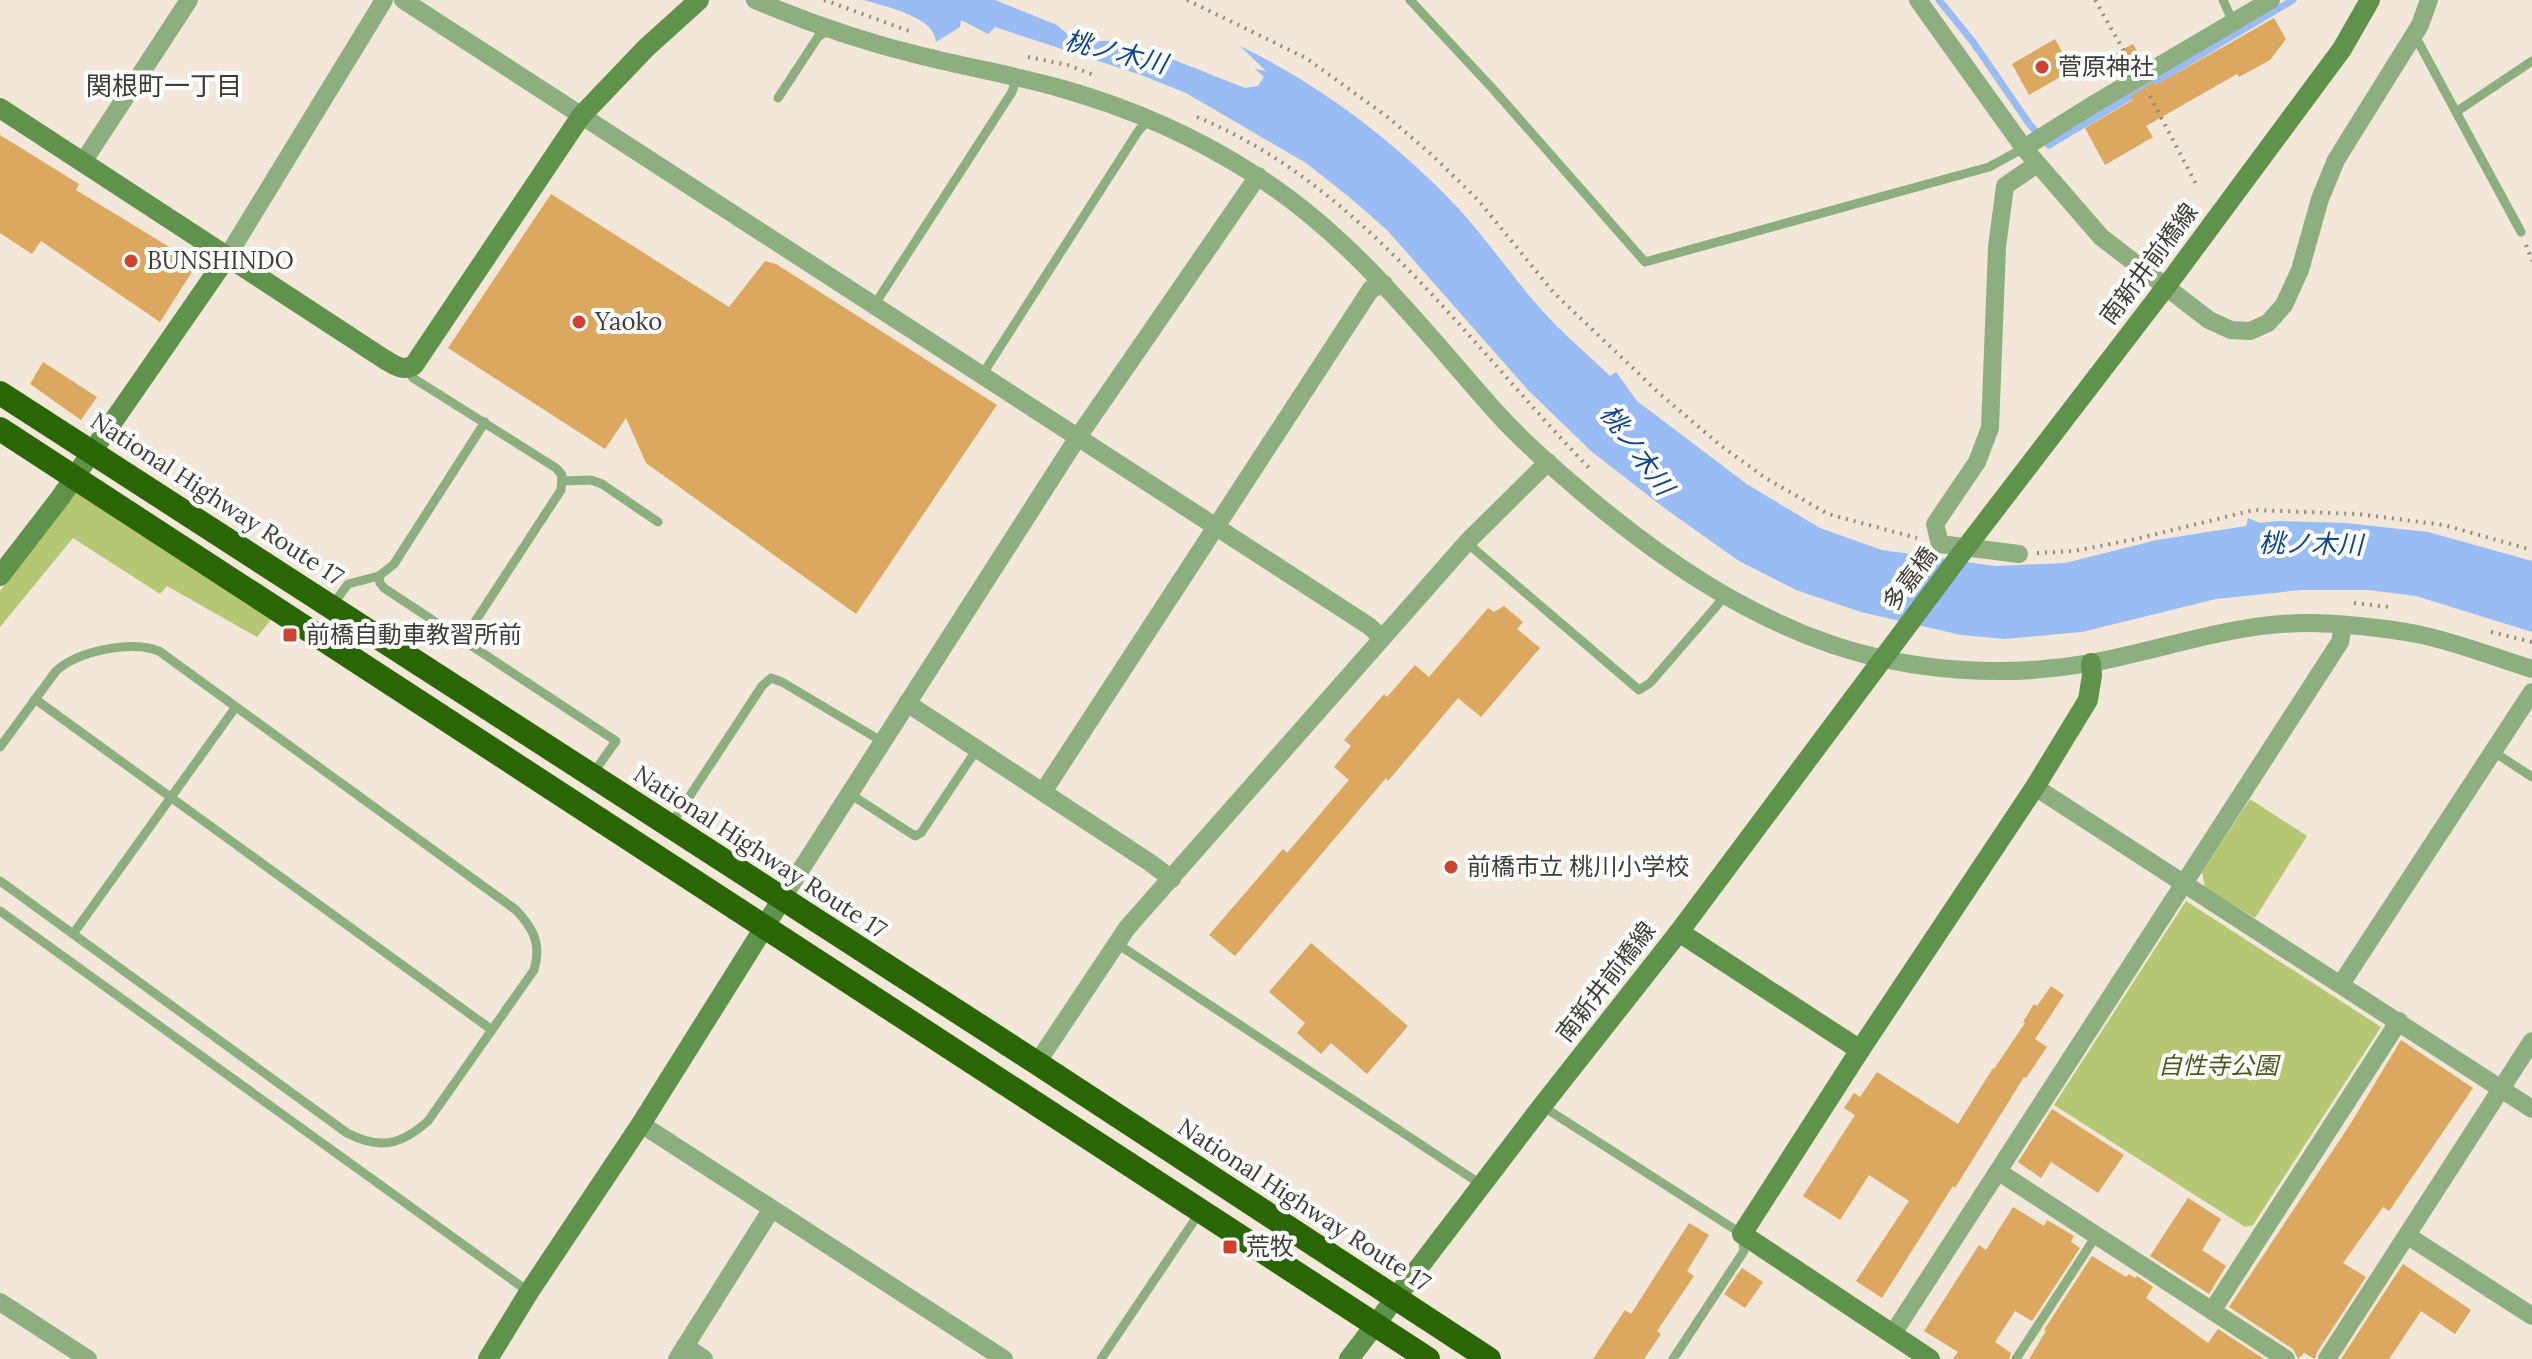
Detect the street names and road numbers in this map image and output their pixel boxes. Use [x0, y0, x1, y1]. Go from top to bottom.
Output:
street label: 南新井前橋線 [2093, 197, 2204, 331]
street label: National Highway Route 17 [85, 405, 350, 592]
street label: 多嘉橋 [1876, 541, 1944, 617]
street label: National Highway Route 17 [628, 758, 893, 945]
street label: 南新井前橋線 [1549, 915, 1662, 1048]
street label: National Highway Route 17 [1172, 1111, 1437, 1298]

